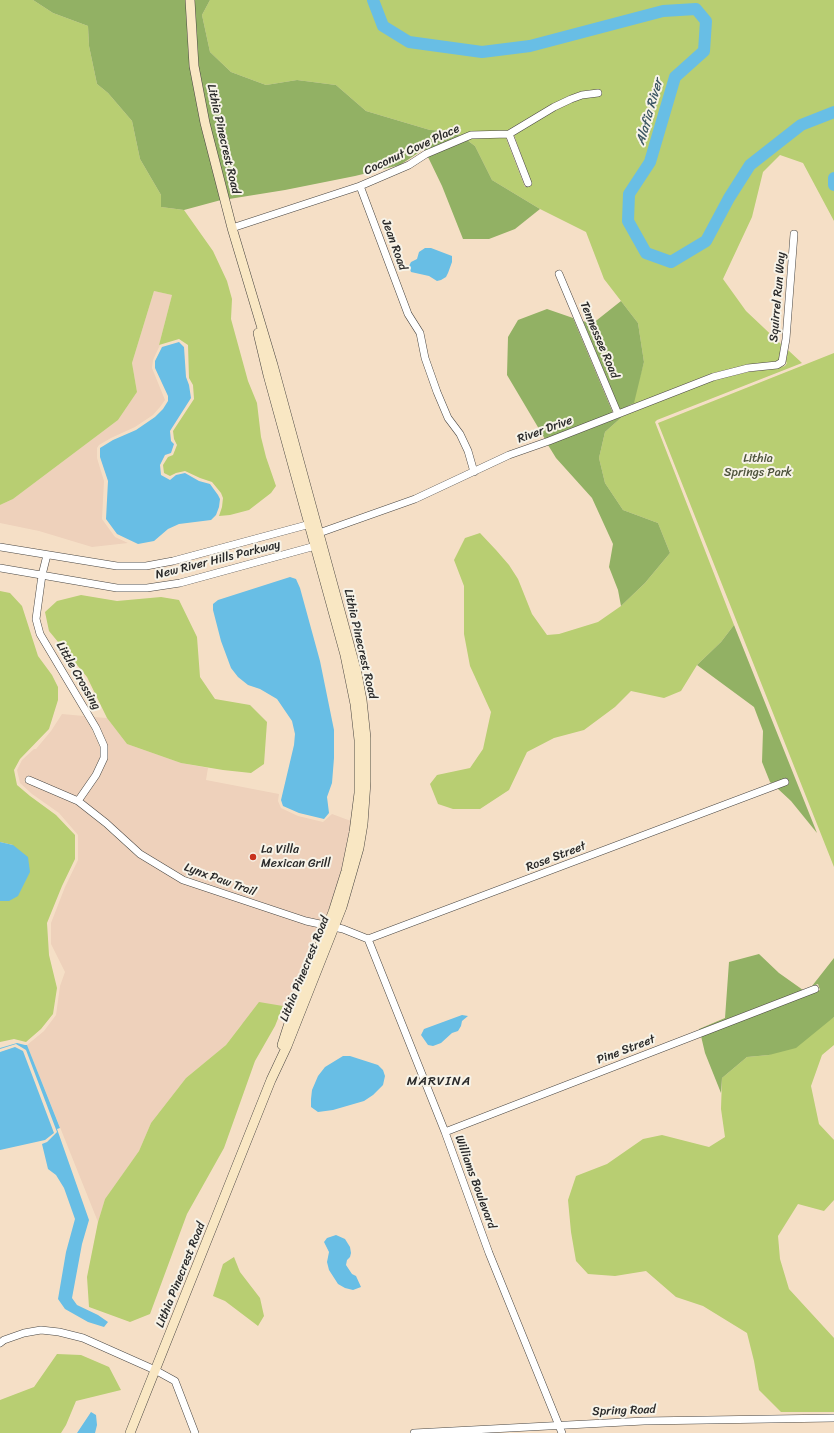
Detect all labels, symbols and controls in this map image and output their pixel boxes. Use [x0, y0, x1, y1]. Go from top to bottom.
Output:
water label: Alafia River [633, 77, 667, 147]
street label: Lithia Pinecrest Road [203, 83, 243, 195]
street label: Coconut Cove Place [362, 122, 462, 178]
street label: Jean Road [378, 218, 410, 272]
street label: Squirrel Run Way [767, 251, 789, 343]
street label: Tennessee Road [576, 299, 622, 381]
street label: River Drive [516, 413, 574, 447]
park label: Lithia Springs Park [724, 452, 792, 480]
street label: New River Hills Parkway [154, 538, 282, 582]
street label: Lithia Pinecrest Road [340, 588, 380, 700]
street label: Little Crossing [53, 639, 103, 713]
street label: Rose Street [524, 839, 588, 875]
place label: La Villa Mexican Grill [261, 843, 331, 871]
marker: La Villa Mexican Grill [248, 852, 258, 862]
street label: Lynx Paw Trail [182, 860, 258, 900]
street label: Lithia Pinecrest Road [277, 914, 333, 1024]
street label: Pine Street [595, 1032, 657, 1068]
district label: MARVINA [407, 1074, 471, 1090]
street label: Williams Boulevard [451, 1133, 499, 1231]
street label: Lithia Pinecrest Road [153, 1220, 209, 1330]
street label: Spring Road [592, 1403, 656, 1419]

